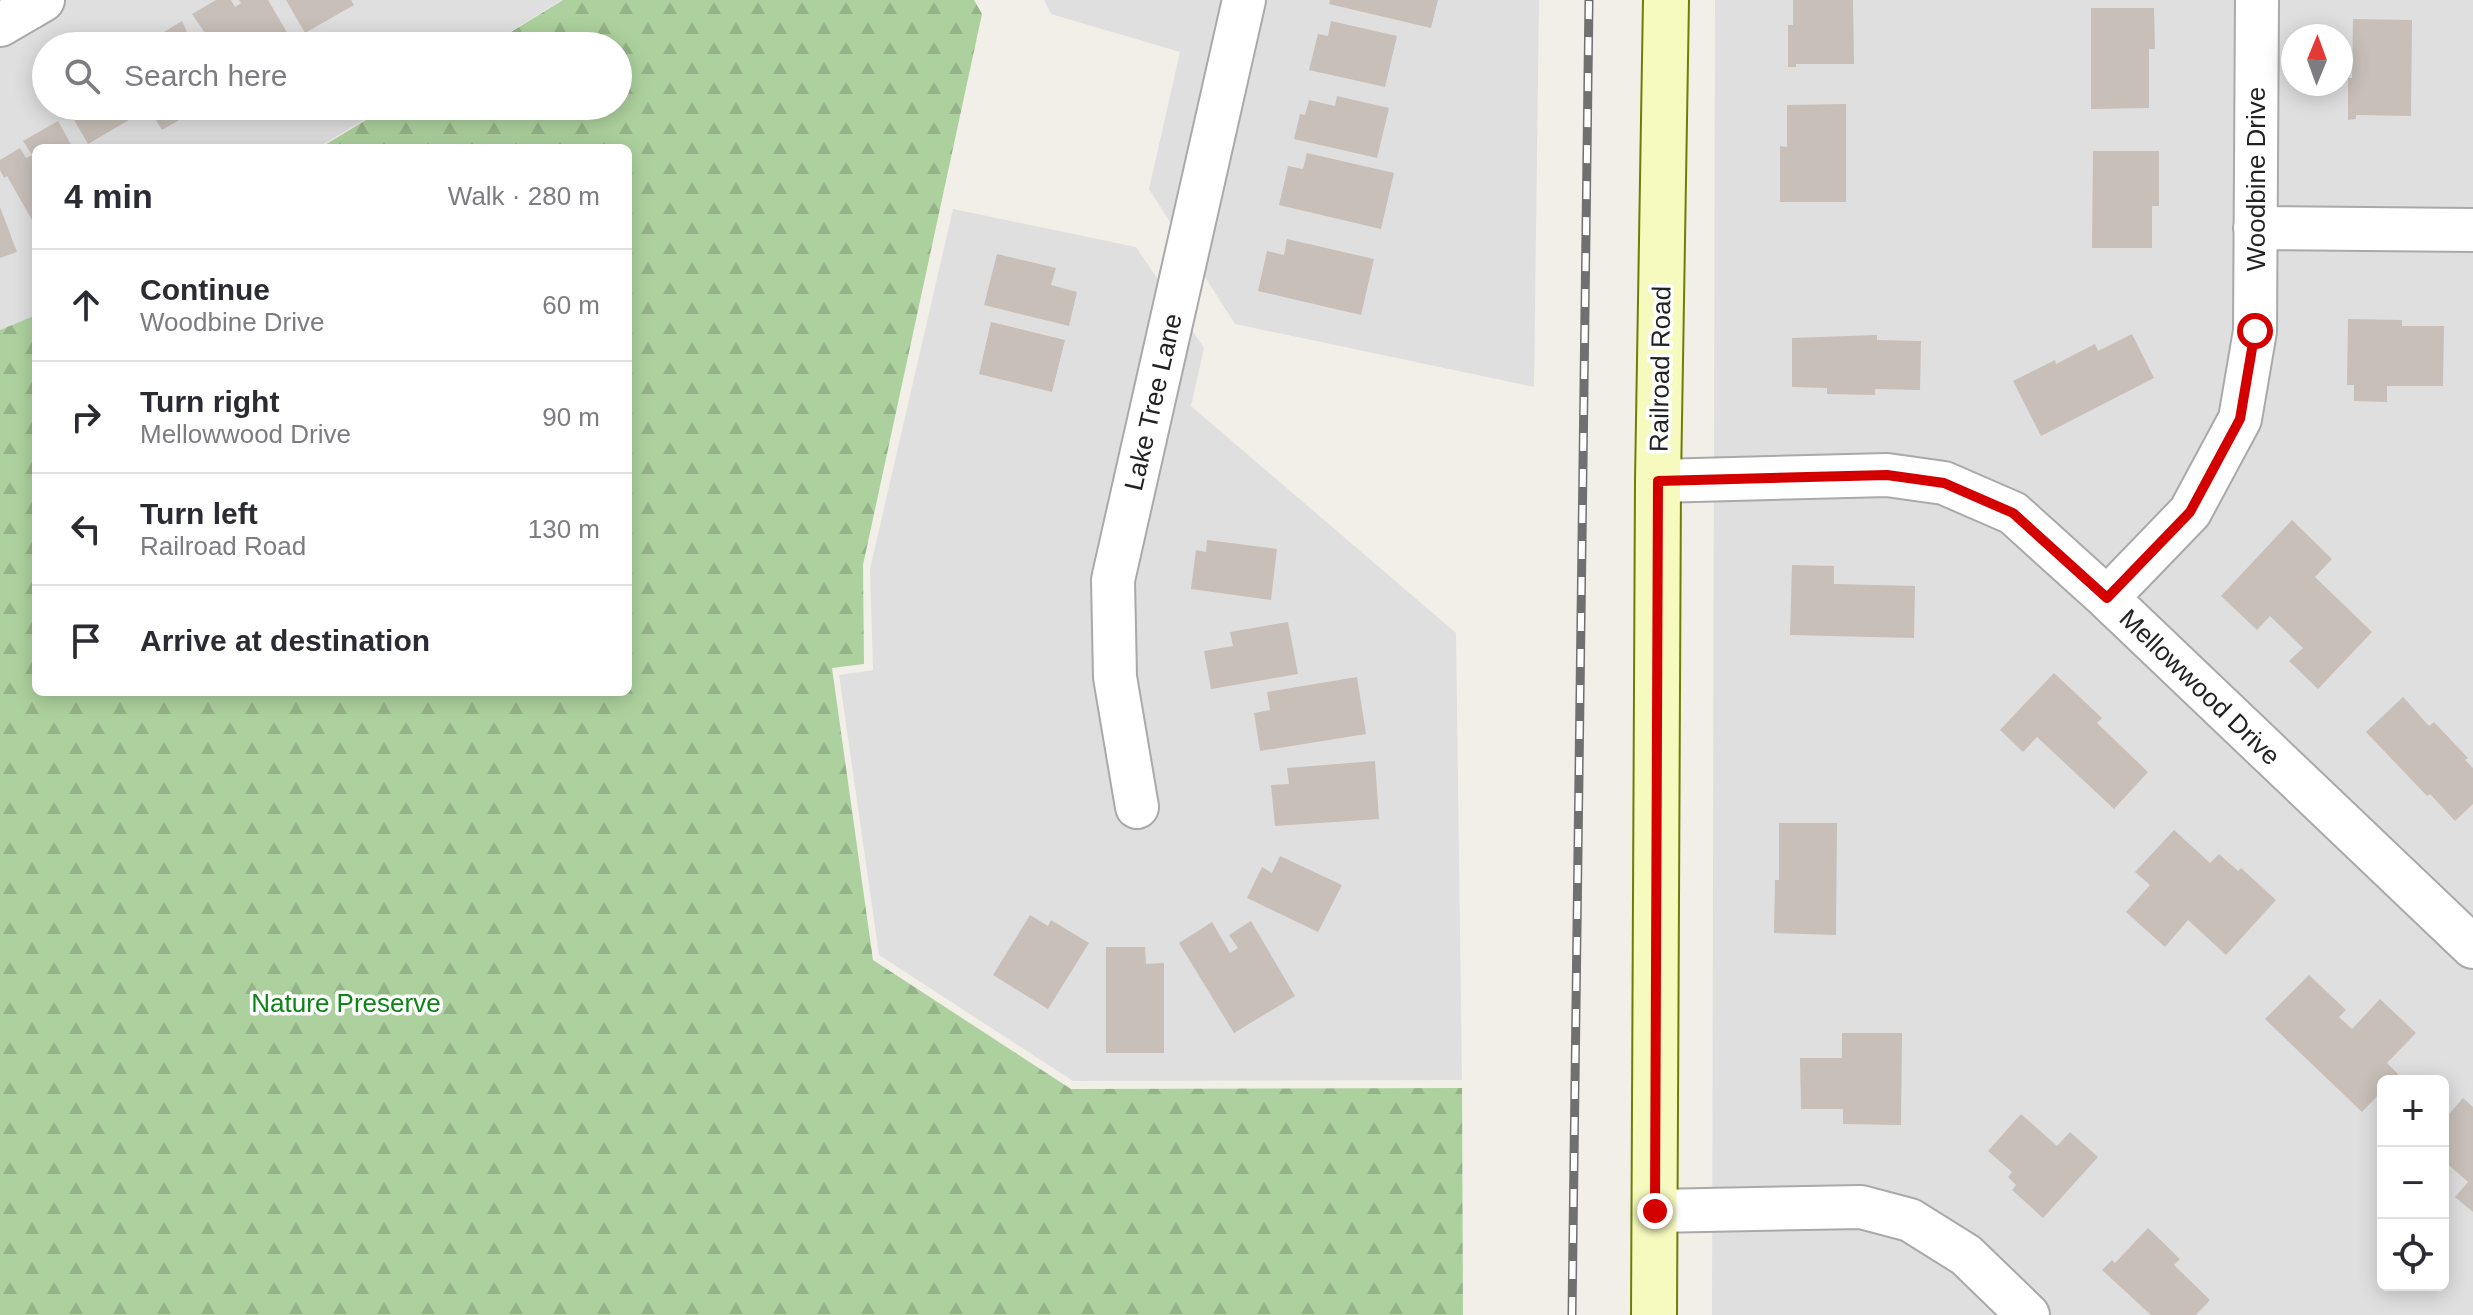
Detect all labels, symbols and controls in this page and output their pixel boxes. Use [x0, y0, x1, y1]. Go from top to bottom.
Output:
north arrow [2281, 24, 2353, 96]
search box [32, 32, 632, 120]
icon: search [60, 54, 104, 98]
text: Search here [124, 59, 287, 92]
street label: Woodbine Drive [2241, 87, 2271, 271]
text: 4 min [64, 177, 153, 215]
text: Walk · 280 m [448, 181, 600, 211]
text: Continue [140, 273, 270, 306]
icon: ahead [64, 283, 108, 327]
street label: Railroad Road [1644, 286, 1676, 452]
text: 60 m [542, 290, 600, 320]
text: Woodbine Drive [140, 307, 325, 337]
street label: Lake Tree Lane [1118, 311, 1188, 493]
route start [2237, 313, 2273, 349]
text: Turn right [140, 385, 279, 418]
icon: right [64, 395, 108, 439]
text: 90 m [542, 402, 600, 432]
text: Mellowwood Drive [140, 419, 351, 449]
text: Turn left [140, 497, 258, 530]
icon: left [64, 507, 108, 551]
text: 130 m [528, 514, 600, 544]
text: Railroad Road [140, 531, 306, 561]
street label: Mellowwood Drive [2114, 603, 2286, 771]
icon: arrive [64, 619, 108, 663]
text: Arrive at destination [140, 624, 430, 657]
park label: Nature Preserve [251, 988, 441, 1018]
map controls [2377, 1075, 2449, 1291]
button: + [2377, 1075, 2449, 1147]
button: − [2377, 1147, 2449, 1219]
route end [1637, 1193, 1673, 1229]
button: locate [2377, 1219, 2449, 1291]

